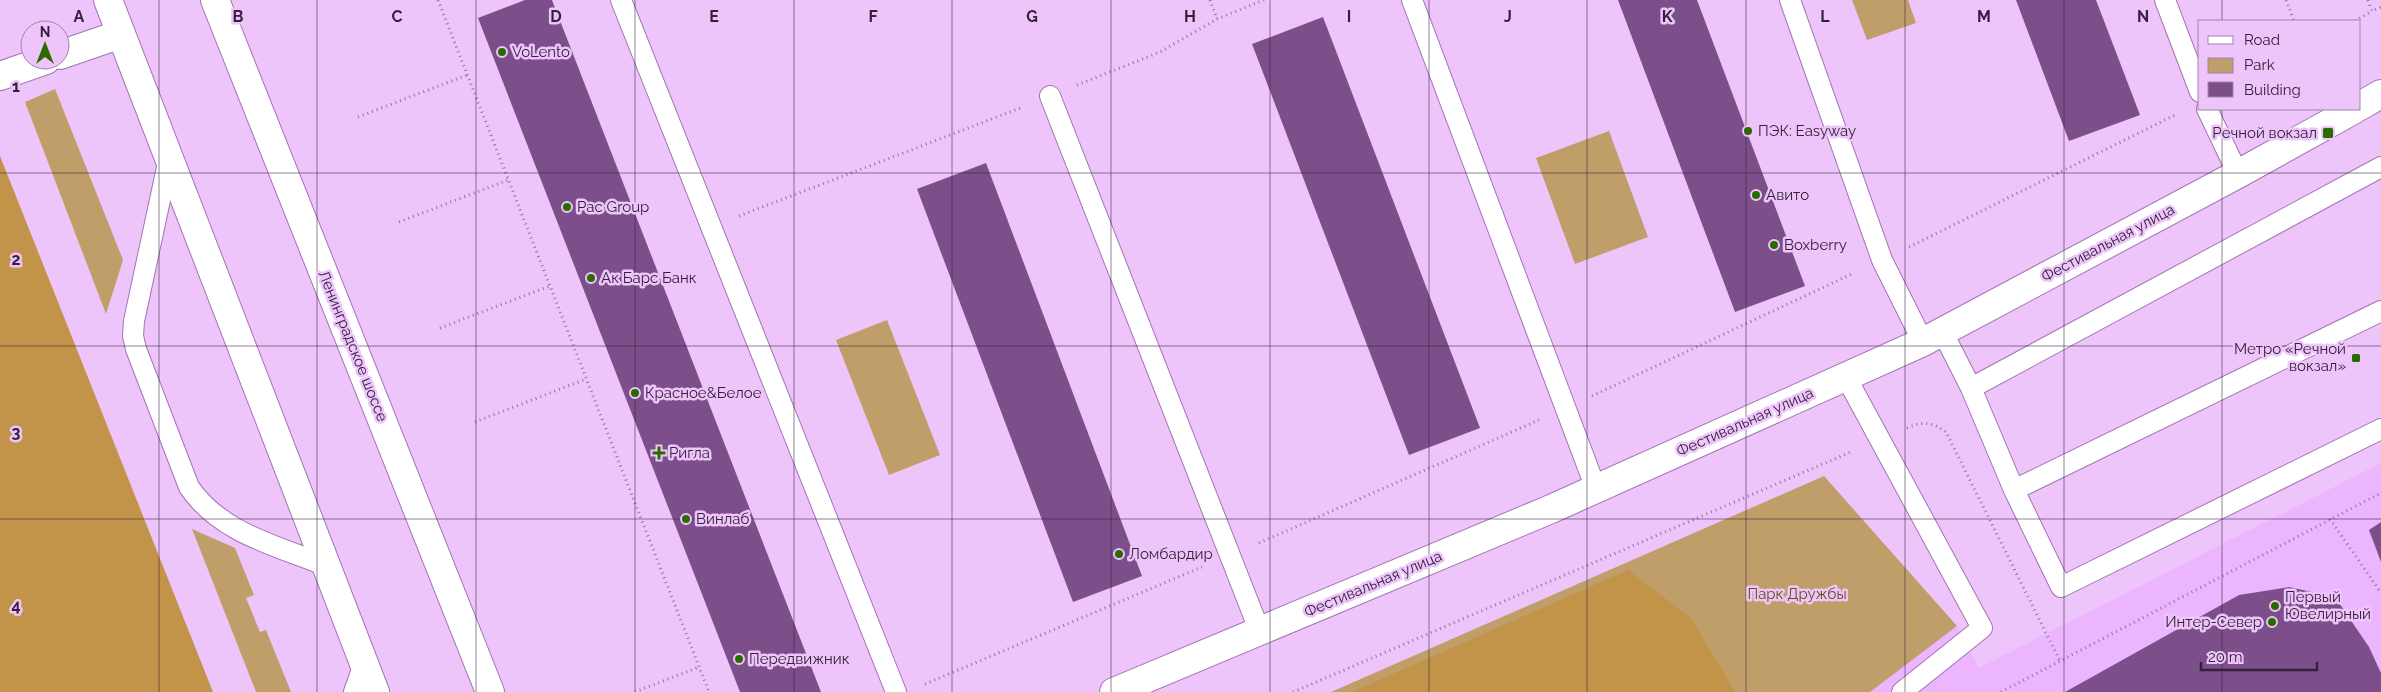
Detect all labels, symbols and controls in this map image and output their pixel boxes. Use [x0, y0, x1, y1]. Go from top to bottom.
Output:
text: A [74, 7, 85, 26]
text: B [233, 7, 244, 26]
text: C [392, 7, 403, 26]
text: D [550, 7, 562, 26]
text: E [709, 7, 719, 26]
text: F [868, 7, 878, 26]
text: G [1026, 7, 1038, 26]
text: H [1184, 7, 1196, 26]
text: I [1347, 7, 1351, 26]
text: J [1504, 7, 1512, 26]
text: K [1662, 7, 1673, 26]
text: L [1820, 7, 1830, 26]
text: M [1977, 7, 1991, 26]
text: N [2137, 7, 2149, 26]
north arrow [20, 20, 70, 70]
legend [2198, 20, 2361, 110]
text: N [40, 24, 50, 40]
text: Road [2244, 31, 2280, 49]
place label: VoLento [512, 43, 570, 61]
marker: VoLento [496, 46, 508, 58]
text: Park [2244, 56, 2275, 74]
text: 1 [12, 77, 20, 96]
text: Building [2244, 81, 2301, 99]
place label: ПЭК: Easyway [1758, 122, 1856, 140]
place label: Речной вокзал [2212, 124, 2317, 142]
marker: ПЭК: Easyway [1742, 125, 1754, 137]
marker: Речной вокзал [2321, 126, 2335, 140]
place label: Авито [1766, 186, 1809, 204]
marker: Авито [1750, 189, 1762, 201]
place label: Pac Group [577, 198, 649, 216]
street label: Фестивальная улица [2038, 200, 2178, 286]
marker: Pac Group [561, 201, 573, 213]
place label: Boxberry [1784, 236, 1847, 254]
marker: Boxberry [1768, 239, 1780, 251]
text: 2 [11, 250, 21, 269]
street label: Ленинградское шоссе [314, 268, 392, 424]
place label: Ак Барс Банк [601, 269, 697, 287]
marker: Ак Барс Банк [585, 272, 597, 284]
place label: Метро «Речной вокзал» [2234, 340, 2346, 375]
marker: Метро «Речной вокзал» [2350, 352, 2362, 364]
place label: Красное&Белое [645, 384, 762, 402]
street label: Фестивальная улица [1674, 384, 1816, 460]
marker: Красное&Белое [629, 387, 641, 399]
text: 3 [12, 423, 21, 442]
place label: Ригла [669, 444, 710, 462]
marker: Ригла [653, 447, 665, 459]
place label: Винлаб [696, 510, 749, 528]
marker: Винлаб [680, 513, 692, 525]
place label: Ломбардир [1129, 545, 1213, 563]
street label: Фестивальная улица [1301, 547, 1445, 621]
marker: Ломбардир [1113, 548, 1125, 560]
park label: Парк Дружбы [1747, 585, 1847, 603]
place label: Первый Ювелирный [2285, 588, 2371, 623]
text: 4 [11, 596, 21, 615]
marker: Первый Ювелирный [2269, 600, 2281, 612]
place label: Интер-Север [2165, 613, 2262, 631]
marker: Интер-Север [2266, 616, 2278, 628]
scale bar [2201, 640, 2317, 672]
text: 20 m [2208, 648, 2243, 666]
place label: Передвижник [749, 650, 850, 668]
marker: Передвижник [733, 653, 745, 665]

